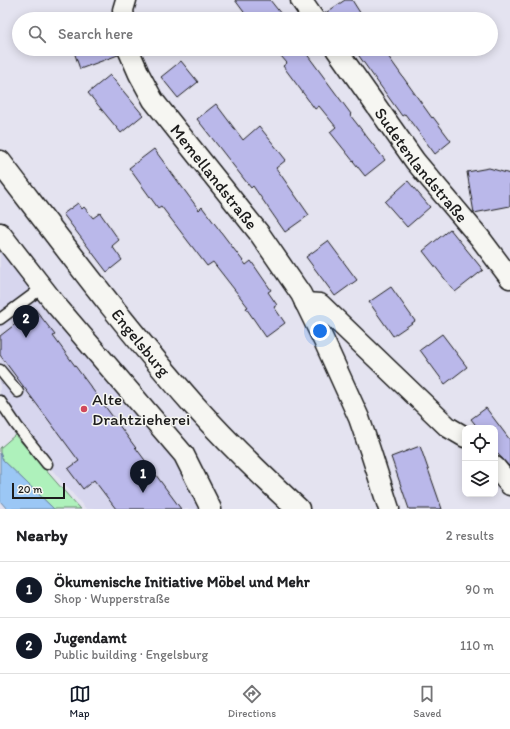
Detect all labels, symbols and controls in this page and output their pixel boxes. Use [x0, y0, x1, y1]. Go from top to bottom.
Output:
search box [12, 12, 498, 56]
icon: search [26, 23, 48, 45]
text: Search here [58, 25, 133, 43]
street label: Sudetenlandstraße [370, 104, 472, 226]
street label: Memellandstraße [166, 120, 262, 233]
pin: 2 [13, 305, 39, 338]
street label: Engelsburg [107, 305, 175, 381]
your location [310, 321, 330, 341]
place label: Alte Drahtzieherei [92, 389, 190, 429]
marker: Alte Drahtzieherei [79, 404, 89, 414]
map controls [462, 425, 498, 497]
button: locate [462, 425, 498, 461]
pin: 1 [130, 460, 156, 493]
button: layers [462, 461, 498, 497]
scale bar [12, 481, 65, 500]
text: 20 m [18, 483, 42, 496]
text: Nearby [16, 525, 68, 545]
text: 2 results [446, 528, 494, 543]
text: Ökumenische Initiative Möbel und Mehr [54, 573, 310, 591]
text: 1 [26, 582, 32, 597]
text: 90 m [465, 582, 494, 597]
text: Shop · Wupperstraße [54, 591, 170, 606]
text: Jugendamt [54, 629, 127, 647]
text: 2 [26, 638, 32, 653]
text: 110 m [460, 638, 494, 653]
text: Public building · Engelsburg [54, 647, 208, 662]
tab: Map [69, 683, 91, 720]
tab: Directions [228, 683, 276, 720]
tab: Saved [413, 683, 441, 720]

